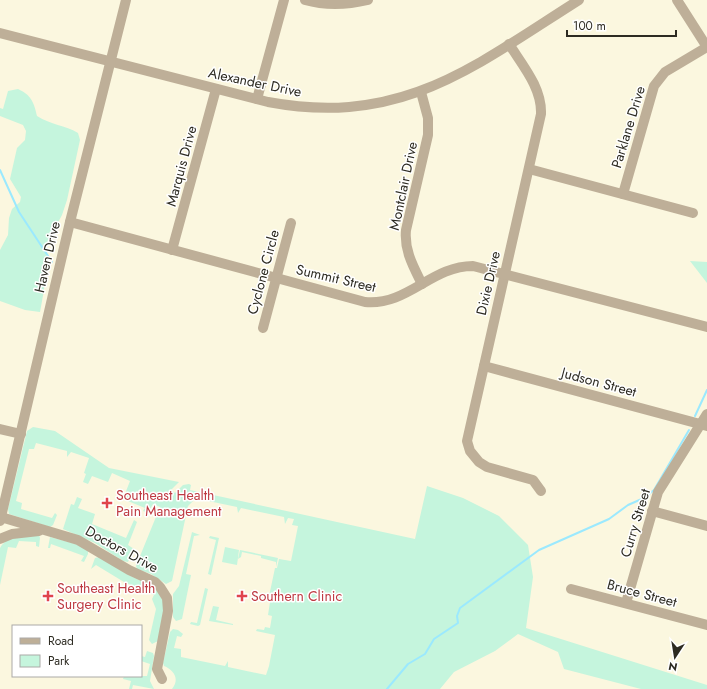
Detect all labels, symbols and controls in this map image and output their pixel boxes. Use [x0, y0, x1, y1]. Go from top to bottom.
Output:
scale bar [567, 12, 676, 38]
text: 100 m [573, 17, 606, 35]
street label: Alexander Drive [207, 62, 303, 102]
street label: Parklane Drive [606, 84, 650, 170]
street label: Marquis Drive [161, 124, 201, 208]
street label: Montclair Drive [384, 140, 422, 232]
street label: Haven Drive [29, 219, 65, 295]
street label: Cyclone Circle [242, 227, 284, 317]
street label: Dixie Drive [471, 249, 505, 317]
street label: Summit Street [294, 259, 379, 297]
street label: Judson Street [557, 362, 639, 402]
place label: Southeast Health Pain Management [116, 485, 222, 521]
street label: Curry Street [615, 486, 655, 560]
marker: Southeast Health Pain Management [101, 497, 113, 509]
street label: Doctors Drive [82, 521, 162, 577]
street label: Bruce Street [605, 574, 680, 612]
place label: Southeast Health Surgery Clinic [57, 578, 155, 614]
place label: Southern Clinic [251, 586, 342, 606]
marker: Southeast Health Surgery Clinic [42, 590, 54, 602]
marker: Southern Clinic [236, 590, 248, 602]
legend [12, 625, 142, 677]
text: Road [48, 632, 74, 650]
north arrow [655, 637, 695, 677]
text: Park [48, 652, 70, 670]
text: N [667, 658, 679, 676]

